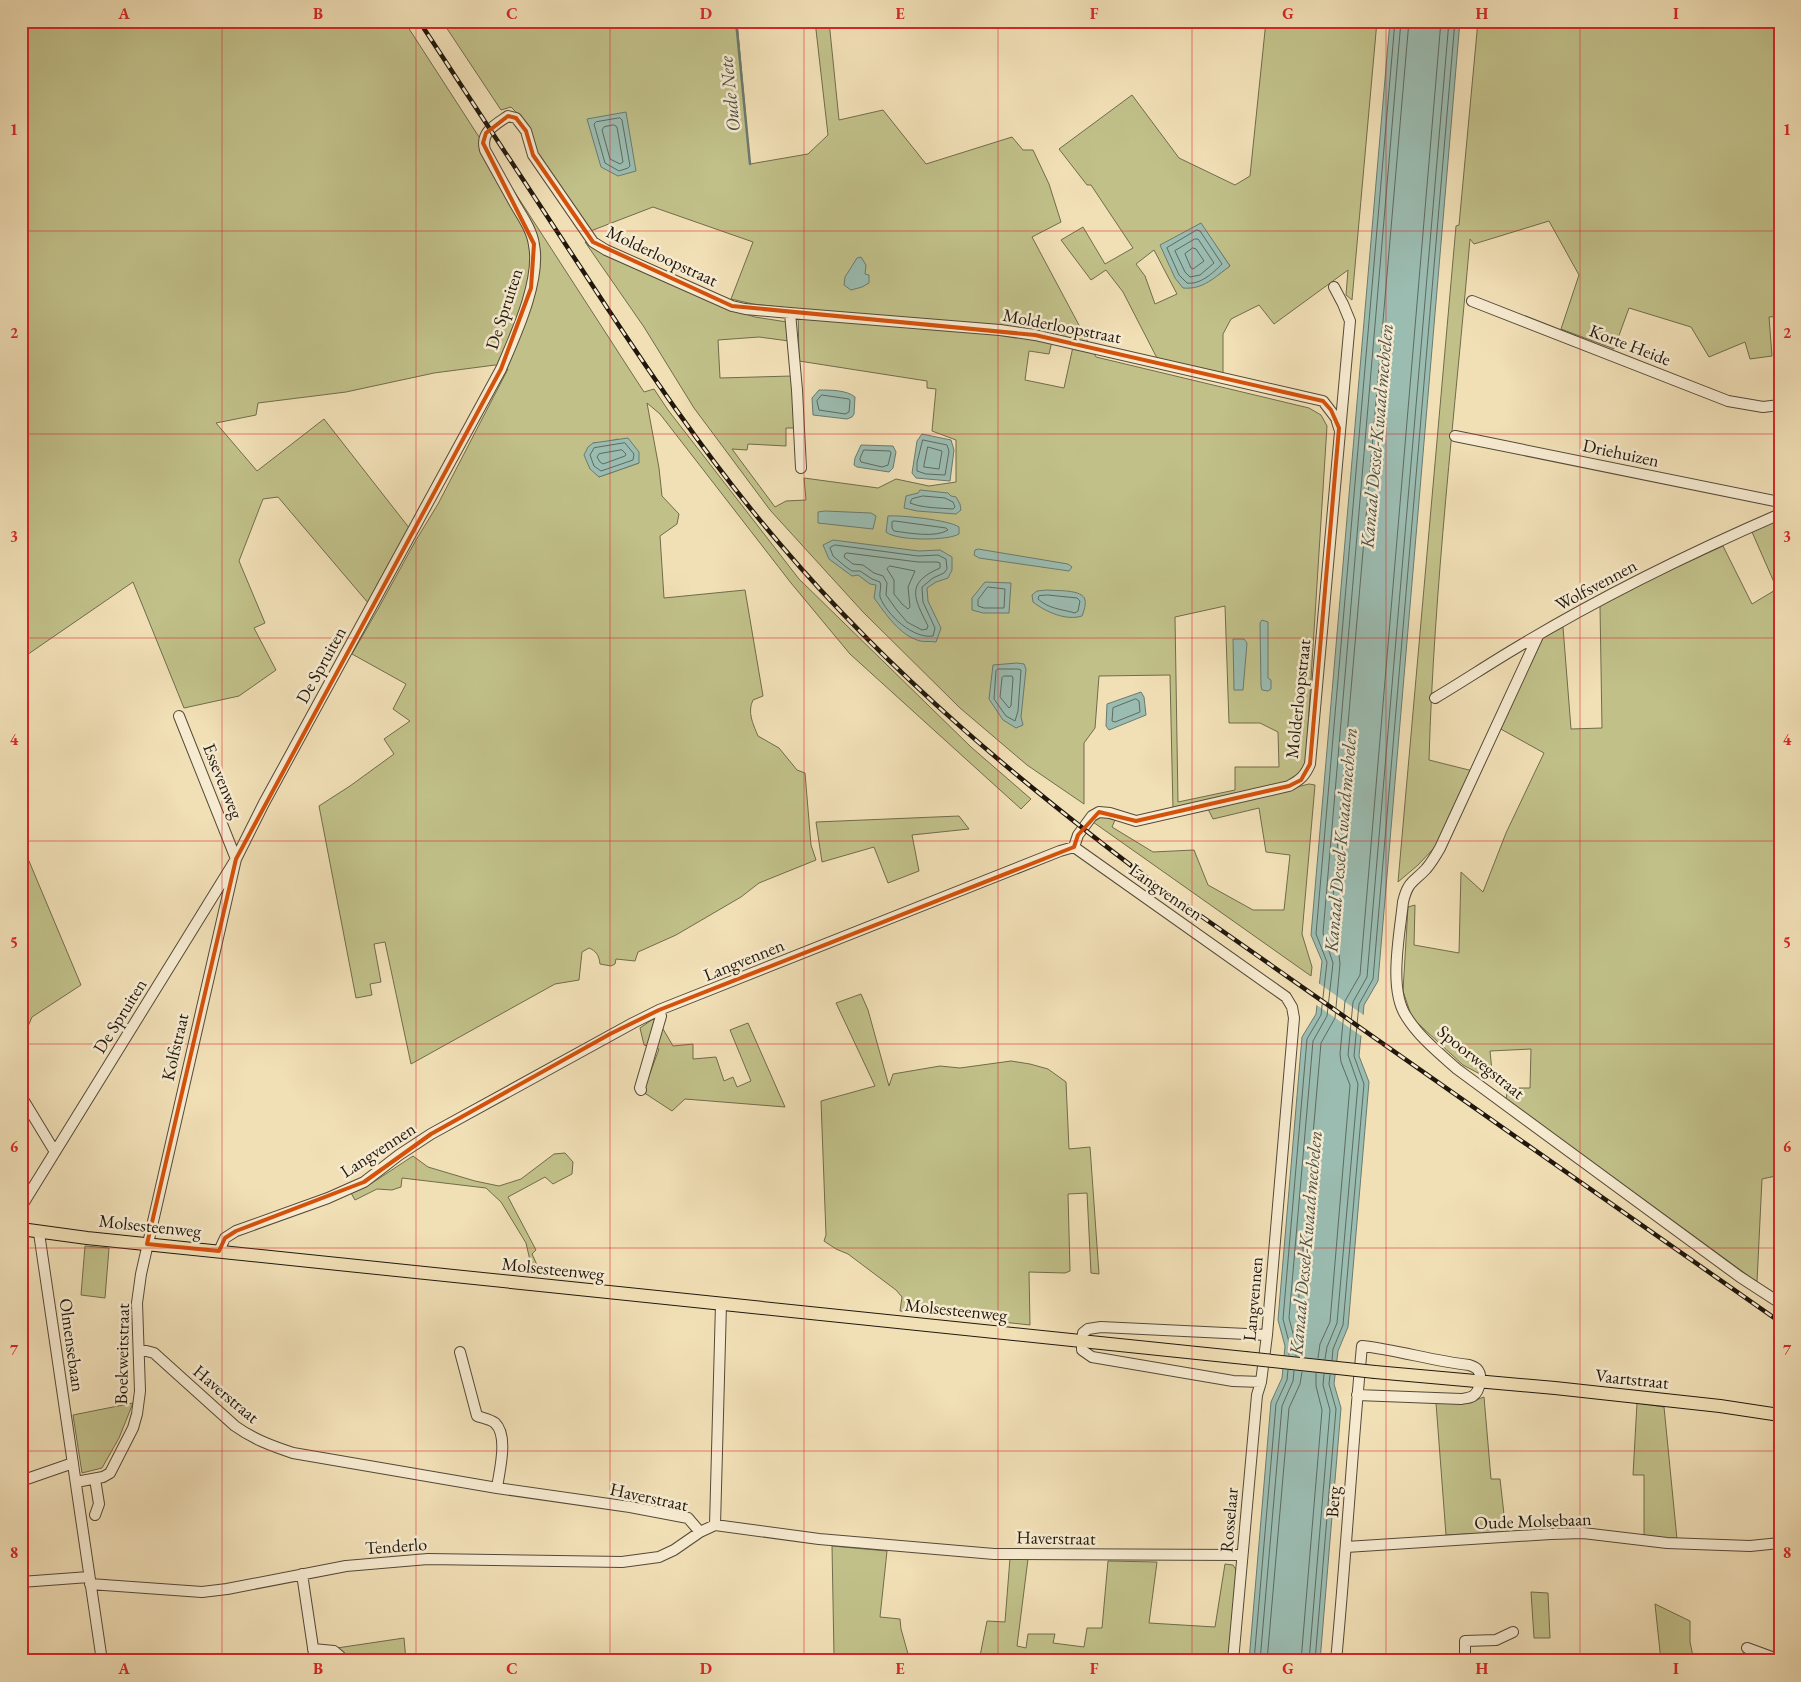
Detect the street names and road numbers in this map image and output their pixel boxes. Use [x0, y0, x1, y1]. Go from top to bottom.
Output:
street label: Molderloopstraat [603, 220, 722, 291]
street label: De Spruiten [480, 265, 528, 352]
street label: Molderloopstraat [1001, 303, 1123, 348]
street label: Korte Heide [1586, 318, 1674, 371]
street label: Driehuizen [1581, 433, 1662, 472]
street label: Wolfsvennen [1551, 553, 1641, 616]
street label: De Spruiten [290, 622, 351, 707]
street label: Molderloopstraat [1280, 638, 1315, 760]
street label: Essevenweg [198, 740, 249, 822]
street label: Langvennen [1125, 858, 1208, 926]
street label: Langvennen [700, 933, 788, 986]
street label: De Spruiten [88, 974, 152, 1057]
street label: Kolfstraat [156, 1011, 193, 1083]
street label: Spoorwegstraat [1433, 1019, 1530, 1104]
street label: Langvennen [336, 1117, 420, 1182]
street label: Molsesteenweg [98, 1209, 203, 1242]
street label: Molsesteenweg [501, 1252, 606, 1285]
street label: Langvennen [1237, 1255, 1268, 1342]
street label: Molsesteenweg [904, 1293, 1009, 1326]
street label: Olmensebaan [55, 1297, 91, 1394]
street label: Boekweitstraat [109, 1303, 134, 1405]
street label: Haverstraat [189, 1359, 264, 1428]
street label: Vaartstraat [1594, 1363, 1670, 1394]
street label: Haverstraat [608, 1477, 691, 1516]
street label: Berg [1320, 1485, 1345, 1518]
street label: Rosselaar [1214, 1487, 1243, 1553]
street label: Oude Molsebaan [1474, 1507, 1593, 1534]
street label: Haverstraat [1016, 1525, 1096, 1550]
street label: Tenderlo [364, 1532, 428, 1559]

